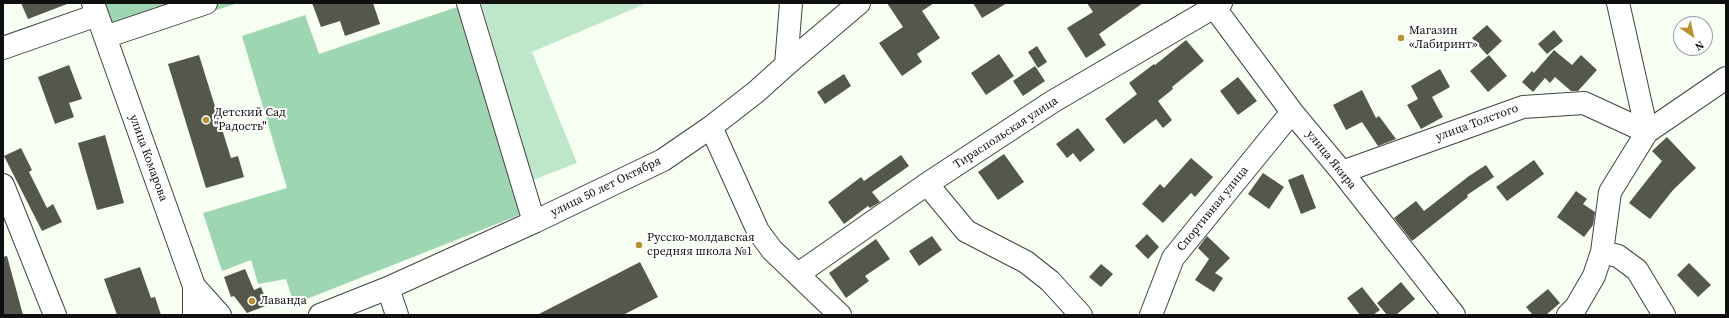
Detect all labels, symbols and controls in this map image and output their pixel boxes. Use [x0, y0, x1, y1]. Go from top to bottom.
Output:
north arrow [1673, 16, 1713, 56]
place label: Магазин «Лабиринт» [1409, 24, 1478, 52]
marker: Магазин «Лабиринт» [1396, 33, 1406, 43]
text: N [1692, 37, 1707, 54]
street label: Тираспольская улица [951, 94, 1061, 172]
street label: улица Толстого [1434, 101, 1520, 145]
place label: Детский Сад "Радость" [214, 106, 286, 134]
street label: улица Комарова [126, 113, 170, 203]
marker: Детский Сад "Радость" [201, 115, 211, 125]
street label: улица Якира [1303, 128, 1359, 192]
street label: улица 50 лет Октября [549, 154, 663, 220]
street label: Спортивная улица [1174, 164, 1252, 254]
place label: Русско-молдавская средняя школа №1 [647, 231, 755, 259]
marker: Русско-молдавская средняя школа №1 [634, 240, 644, 250]
place label: Лаванда [260, 294, 307, 308]
marker: Лаванда [247, 296, 257, 306]

